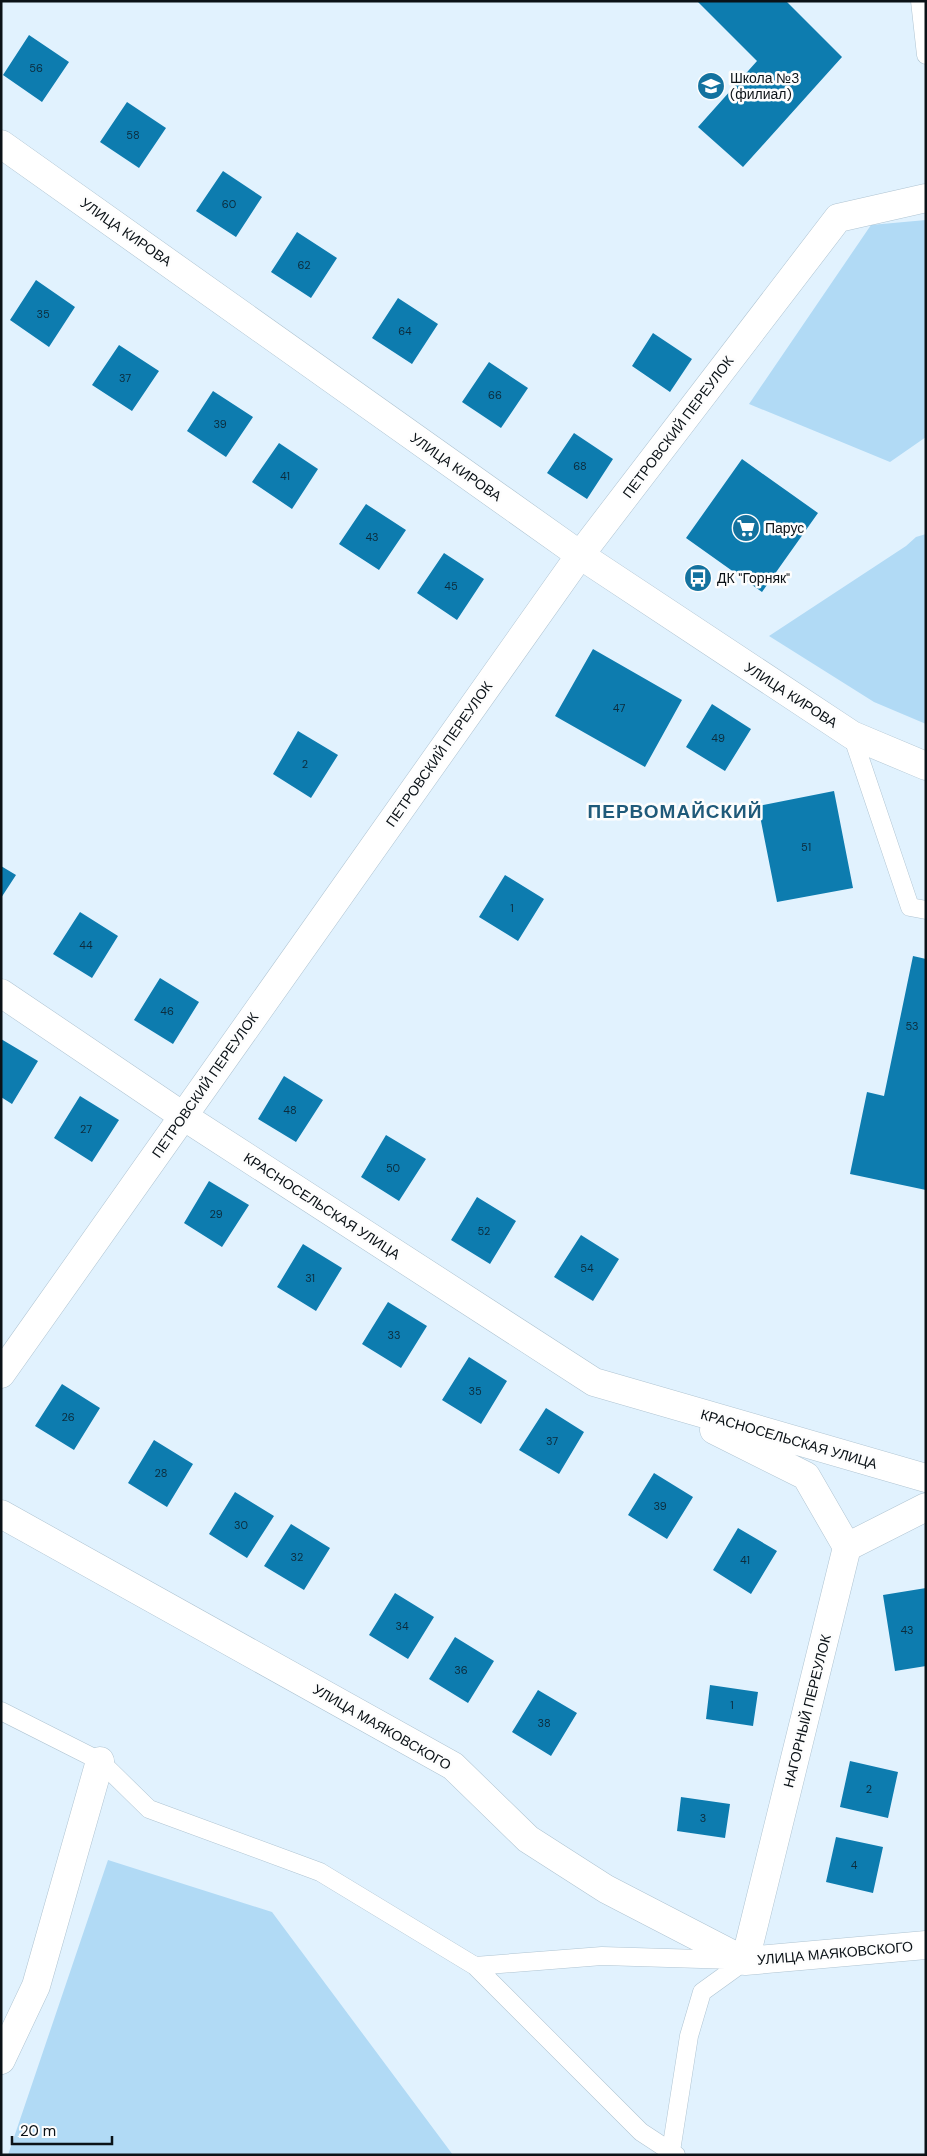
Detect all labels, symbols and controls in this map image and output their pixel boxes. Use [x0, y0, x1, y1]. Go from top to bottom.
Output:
house number: 56 [29, 61, 43, 75]
place label: Школа №3 (филиал) [730, 69, 800, 103]
school or university icon: Школа №3 (филиал) [696, 71, 726, 101]
house number: 58 [126, 128, 140, 142]
street label: УЛИЦА КИРОВА [77, 194, 176, 271]
house number: 60 [222, 197, 236, 211]
house number: 62 [298, 258, 310, 272]
house number: 35 [36, 307, 50, 321]
house number: 64 [398, 324, 412, 338]
street label: ПЕТРОВСКИЙ ПЕРЕУЛОК [619, 352, 738, 502]
house number: 37 [119, 371, 131, 385]
house number: 66 [488, 388, 502, 402]
house number: 39 [213, 417, 227, 431]
street label: УЛИЦА КИРОВА [407, 429, 506, 506]
house number: 68 [573, 459, 587, 473]
house number: 41 [280, 469, 290, 483]
supermarket icon: Парус [731, 513, 761, 543]
place label: Парус [765, 519, 804, 537]
house number: 43 [365, 530, 379, 544]
bus stop icon: ДК "Горняк" [683, 563, 713, 593]
place label: ДК "Горняк" [717, 569, 790, 587]
house number: 45 [444, 579, 458, 593]
street label: УЛИЦА КИРОВА [741, 658, 842, 732]
street label: ПЕТРОВСКИЙ ПЕРЕУЛОК [382, 677, 497, 830]
house number: 47 [613, 701, 625, 715]
house number: 49 [711, 731, 725, 745]
house number: 2 [302, 757, 308, 771]
district label: ПЕРВОМАЙСКИЙ [588, 799, 762, 824]
house number: 51 [801, 840, 811, 854]
house number: 1 [510, 901, 514, 915]
house number: 44 [79, 938, 93, 952]
house number: 46 [160, 1004, 174, 1018]
street label: ПЕТРОВСКИЙ ПЕРЕУЛОК [148, 1008, 263, 1161]
house number: 53 [905, 1019, 919, 1033]
house number: 48 [283, 1103, 297, 1117]
house number: 27 [80, 1122, 92, 1136]
street label: КРАСНОСЕЛЬСКАЯ УЛИЦА [240, 1149, 404, 1264]
house number: 50 [386, 1161, 400, 1175]
house number: 29 [209, 1207, 223, 1221]
house number: 52 [478, 1224, 490, 1238]
house number: 54 [580, 1261, 594, 1275]
house number: 31 [305, 1271, 315, 1285]
house number: 33 [387, 1328, 401, 1342]
house number: 35 [468, 1384, 482, 1398]
street label: КРАСНОСЕЛЬСКАЯ УЛИЦА [699, 1405, 880, 1473]
house number: 26 [61, 1410, 75, 1424]
house number: 37 [546, 1434, 558, 1448]
house number: 28 [155, 1466, 167, 1480]
house number: 39 [653, 1499, 667, 1513]
house number: 30 [234, 1518, 248, 1532]
house number: 32 [291, 1550, 303, 1564]
house number: 41 [740, 1553, 750, 1567]
house number: 34 [395, 1619, 409, 1633]
house number: 43 [900, 1623, 914, 1637]
street label: НАГОРНЫЙ ПЕРЕУЛОК [779, 1632, 835, 1790]
house number: 36 [454, 1663, 468, 1677]
street label: УЛИЦА МАЯКОВСКОГО [310, 1680, 454, 1774]
house number: 1 [730, 1698, 734, 1712]
house number: 38 [537, 1716, 551, 1730]
house number: 2 [866, 1782, 872, 1796]
house number: 3 [700, 1811, 706, 1825]
house number: 4 [851, 1858, 858, 1872]
street label: УЛИЦА МАЯКОВСКОГО [756, 1937, 914, 1969]
scale bar [12, 2114, 112, 2146]
text: 20 m [20, 2121, 56, 2141]

